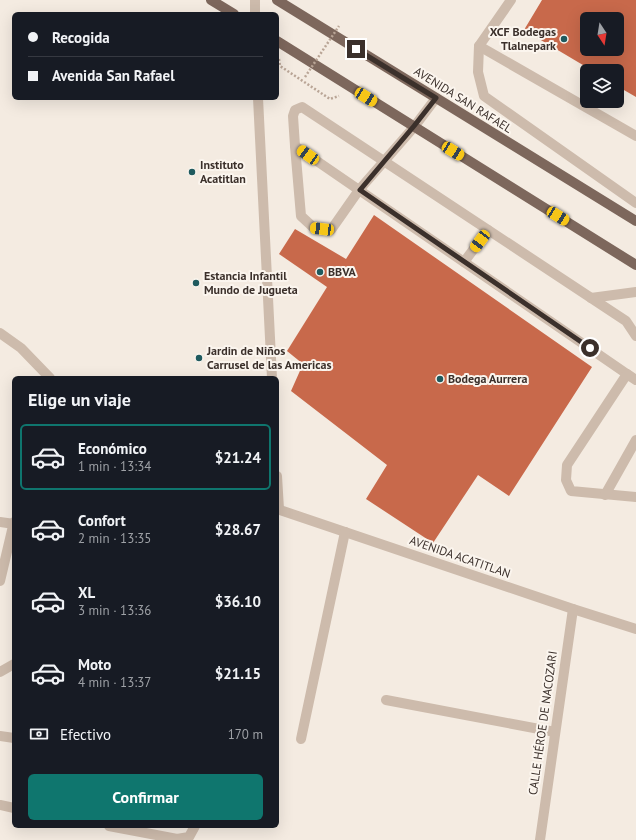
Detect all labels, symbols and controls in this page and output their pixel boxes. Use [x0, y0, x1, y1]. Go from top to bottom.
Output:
north arrow [580, 12, 624, 56]
map controls [580, 12, 624, 108]
place label: XCF Bodegas Tlalnepark [490, 24, 556, 53]
text: Recogida [52, 28, 110, 47]
marker: XCF Bodegas Tlalnepark [559, 34, 569, 44]
route end [347, 40, 365, 58]
street label: AVENIDA SAN RAFAEL [411, 63, 515, 136]
button: layers [580, 64, 624, 108]
text: Avenida San Rafael [52, 66, 175, 85]
car [353, 86, 379, 108]
car [440, 140, 466, 162]
car [295, 143, 321, 167]
place label: Instituto Acatitlan [200, 157, 246, 186]
marker: Instituto Acatitlan [187, 167, 197, 177]
car [545, 205, 571, 227]
car [309, 222, 335, 236]
car [468, 228, 492, 254]
place label: BBVA [328, 264, 357, 279]
marker: BBVA [315, 267, 325, 277]
place label: Estancia Infantil Mundo de Jugueta [204, 268, 298, 297]
marker: Estancia Infantil Mundo de Jugueta [191, 278, 201, 288]
route start [581, 339, 599, 357]
place label: Jardin de Niños Carrusel de las Americas [206, 343, 332, 372]
marker: Jardin de Niños Carrusel de las Americas [194, 353, 204, 363]
place label: Bodega Aurrera [448, 371, 527, 386]
marker: Bodega Aurrera [435, 374, 445, 384]
text: Elige un viaje [28, 388, 131, 411]
icon: car [30, 439, 66, 475]
text: Económico [78, 439, 147, 458]
text: $21.24 [215, 448, 261, 467]
text: 1 min · 13:34 [78, 458, 151, 475]
icon: car [30, 511, 66, 547]
text: Confort [78, 511, 126, 530]
text: $28.67 [215, 520, 261, 539]
text: 2 min · 13:35 [78, 530, 151, 547]
street label: AVENIDA ACATITLAN [408, 532, 513, 581]
icon: car [30, 583, 66, 619]
text: XL [78, 583, 95, 602]
text: $36.10 [215, 592, 261, 611]
text: 3 min · 13:36 [78, 602, 151, 619]
street label: CALLE HÉROE DE NACOZARI [525, 650, 560, 796]
icon: car [30, 655, 66, 691]
text: Moto [78, 655, 111, 674]
text: $21.15 [215, 664, 261, 683]
text: 4 min · 13:37 [78, 674, 151, 691]
icon: cash [28, 723, 50, 745]
text: Efectivo [60, 725, 111, 744]
text: 170 m [228, 726, 263, 743]
button: Confirmar [28, 774, 263, 820]

